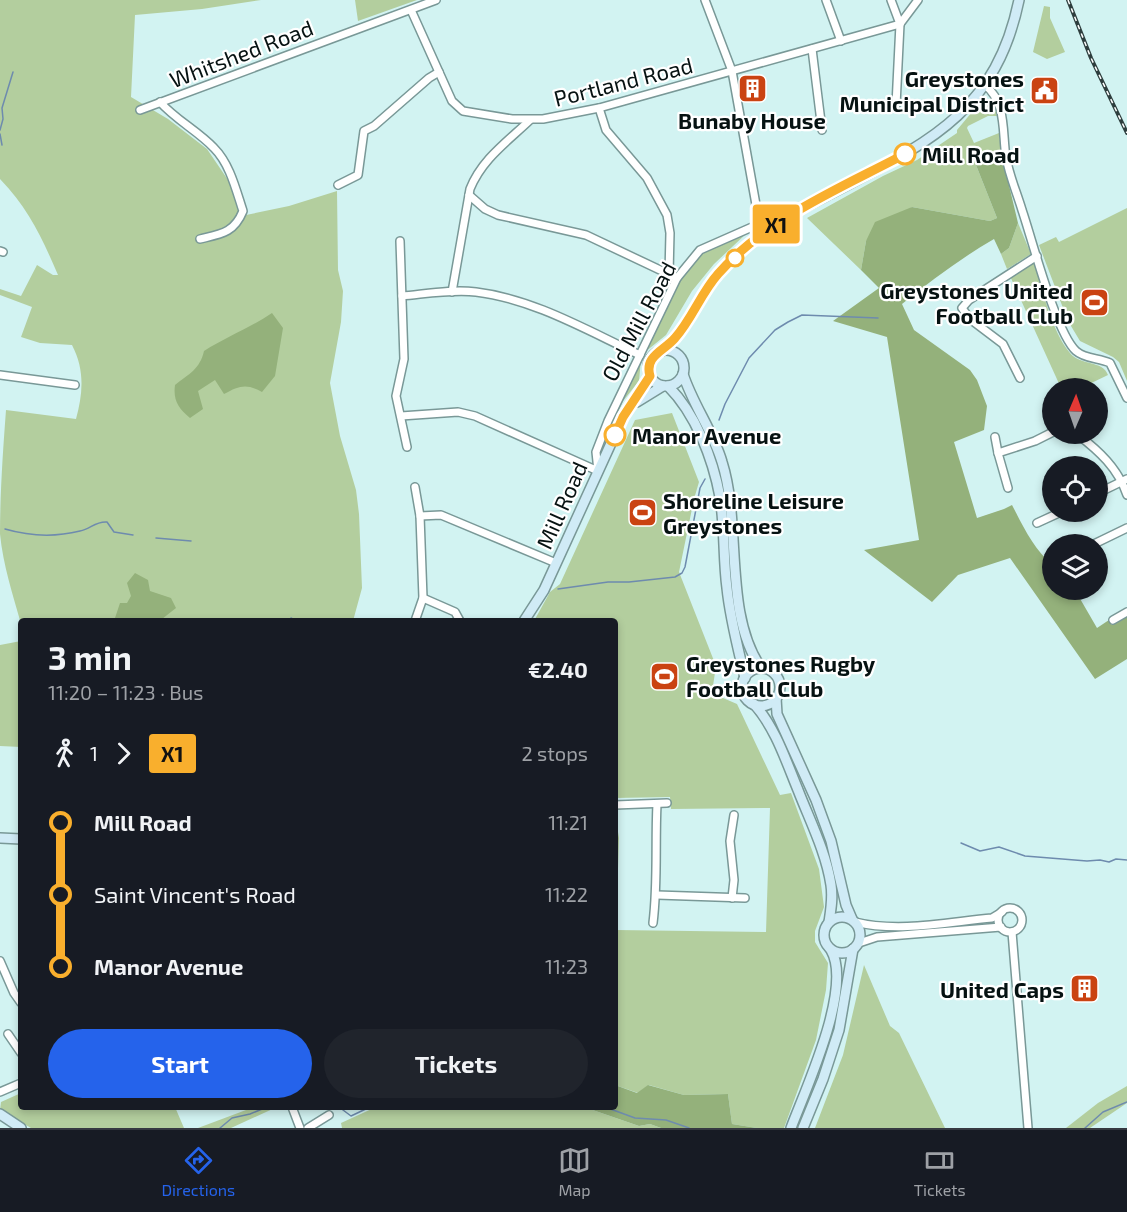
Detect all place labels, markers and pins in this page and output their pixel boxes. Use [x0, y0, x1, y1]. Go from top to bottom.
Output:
place label: Greystones Municipal District [840, 65, 1024, 116]
building icon: Bunaby House [736, 72, 768, 104]
public building icon: Greystones Municipal District [1029, 75, 1061, 107]
place label: Bunaby House [678, 107, 826, 134]
place label: Mill Road [922, 141, 1020, 167]
marker: Mill Road [894, 143, 916, 165]
unlabelled marker [726, 249, 744, 267]
place label: Greystones United Football Club [880, 277, 1073, 328]
sports icon: Greystones United Football Club [1078, 287, 1110, 319]
place label: Manor Avenue [632, 422, 781, 448]
marker: Manor Avenue [604, 424, 626, 446]
place label: Shoreline Leisure Greystones [663, 487, 844, 539]
sports icon: Shoreline Leisure Greystones [626, 497, 658, 529]
place label: Greystones Rugby Football Club [686, 650, 876, 701]
sports icon: Greystones Rugby Football Club [649, 660, 681, 692]
building icon: United Caps [1069, 973, 1101, 1005]
place label: United Caps [940, 976, 1064, 1002]

